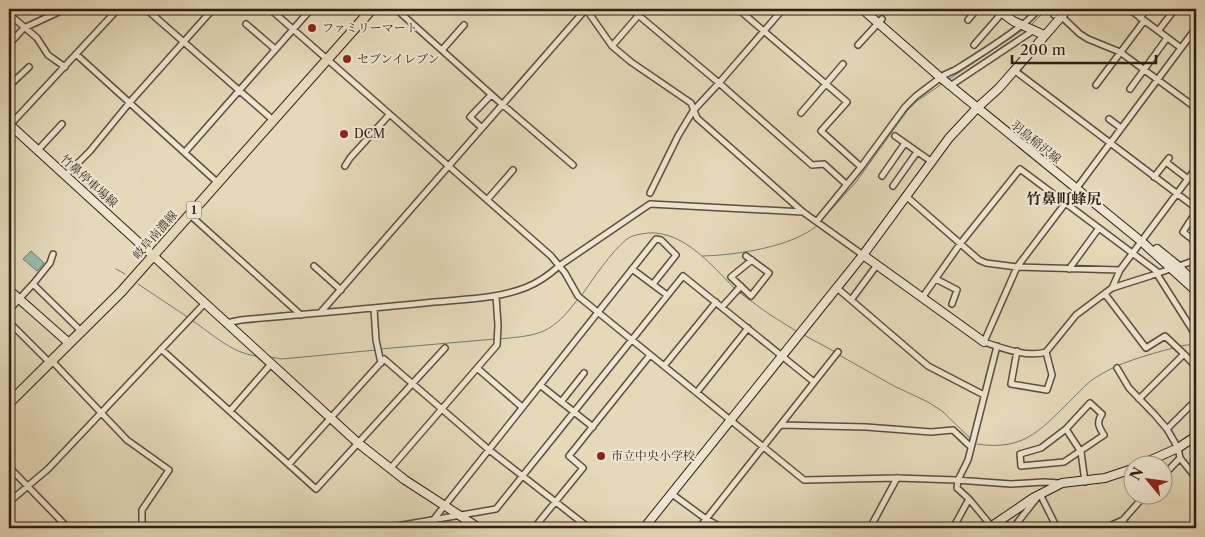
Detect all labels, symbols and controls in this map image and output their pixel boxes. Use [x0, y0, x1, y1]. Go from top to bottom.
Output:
place label: ファミリーマート [322, 20, 418, 35]
marker: ファミリーマート [306, 22, 318, 34]
scale bar [1012, 32, 1156, 64]
text: 200 m [1020, 40, 1066, 59]
place label: セブンイレブン [357, 51, 439, 66]
marker: セブンイレブン [341, 53, 353, 65]
street label: 羽島稲沢線 [1008, 117, 1064, 166]
place label: DCM [354, 126, 385, 141]
marker: DCM [338, 128, 350, 140]
street label: 竹鼻停車場線 [58, 151, 121, 210]
district label: 竹鼻町蜂尻 [1026, 189, 1102, 208]
road number: 1 [186, 202, 202, 218]
street label: 岐阜南濃線 [129, 207, 180, 262]
place label: 市立中央小学校 [611, 448, 695, 463]
marker: 市立中央小学校 [595, 450, 607, 462]
north arrow [1122, 454, 1172, 504]
text: N [1126, 464, 1147, 483]

